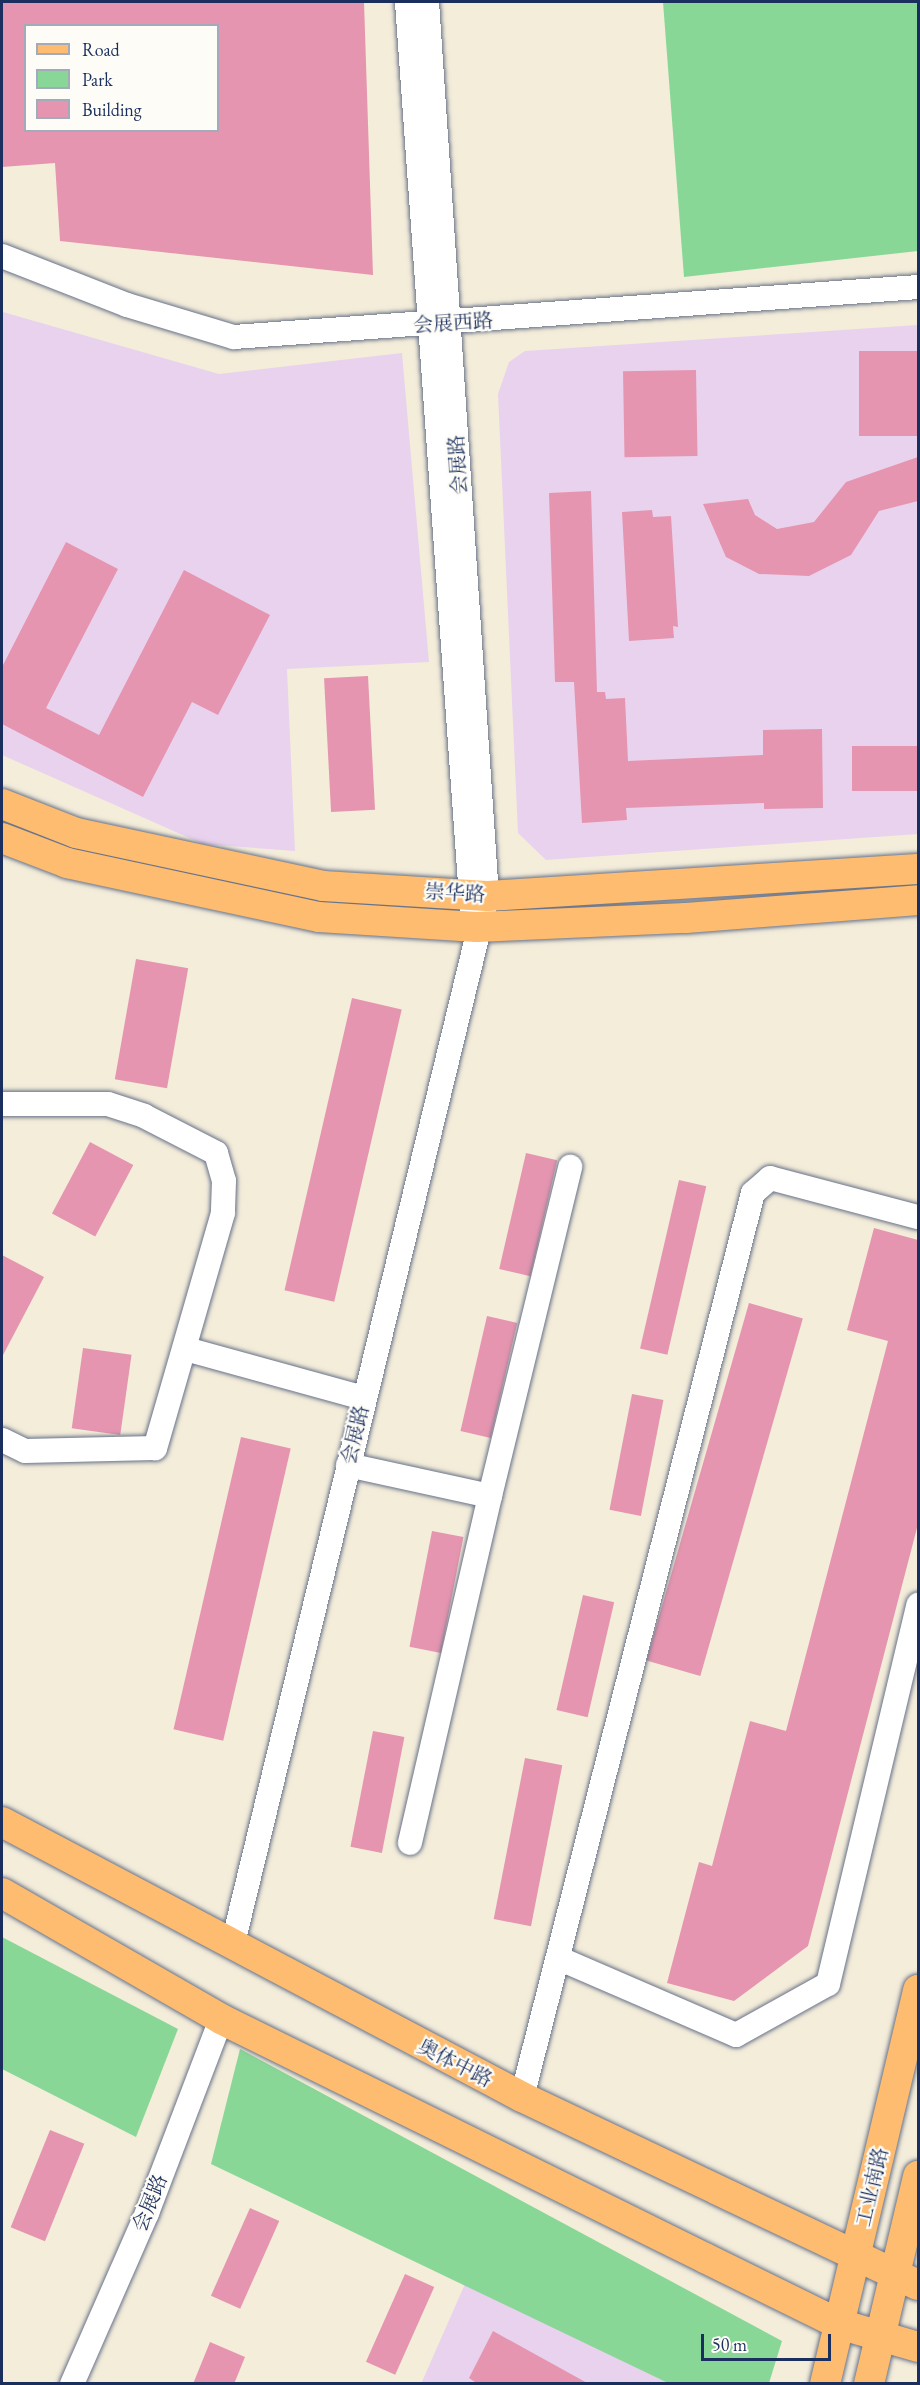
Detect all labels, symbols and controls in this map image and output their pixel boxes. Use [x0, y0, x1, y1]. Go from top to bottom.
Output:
legend [24, 24, 219, 132]
text: Road [82, 38, 120, 61]
text: Park [82, 68, 113, 91]
text: Building [82, 98, 142, 121]
street label: 会展西路 [412, 308, 494, 338]
street label: 会展路 [444, 434, 472, 496]
street label: 崇华路 [424, 879, 486, 907]
street label: 会展路 [337, 1403, 373, 1467]
street label: 奥体中路 [414, 2034, 496, 2092]
street label: 工业南路 [851, 2145, 893, 2229]
street label: 会展路 [128, 2171, 172, 2235]
scale bar [704, 2322, 834, 2360]
text: 50 m [712, 2333, 747, 2356]

